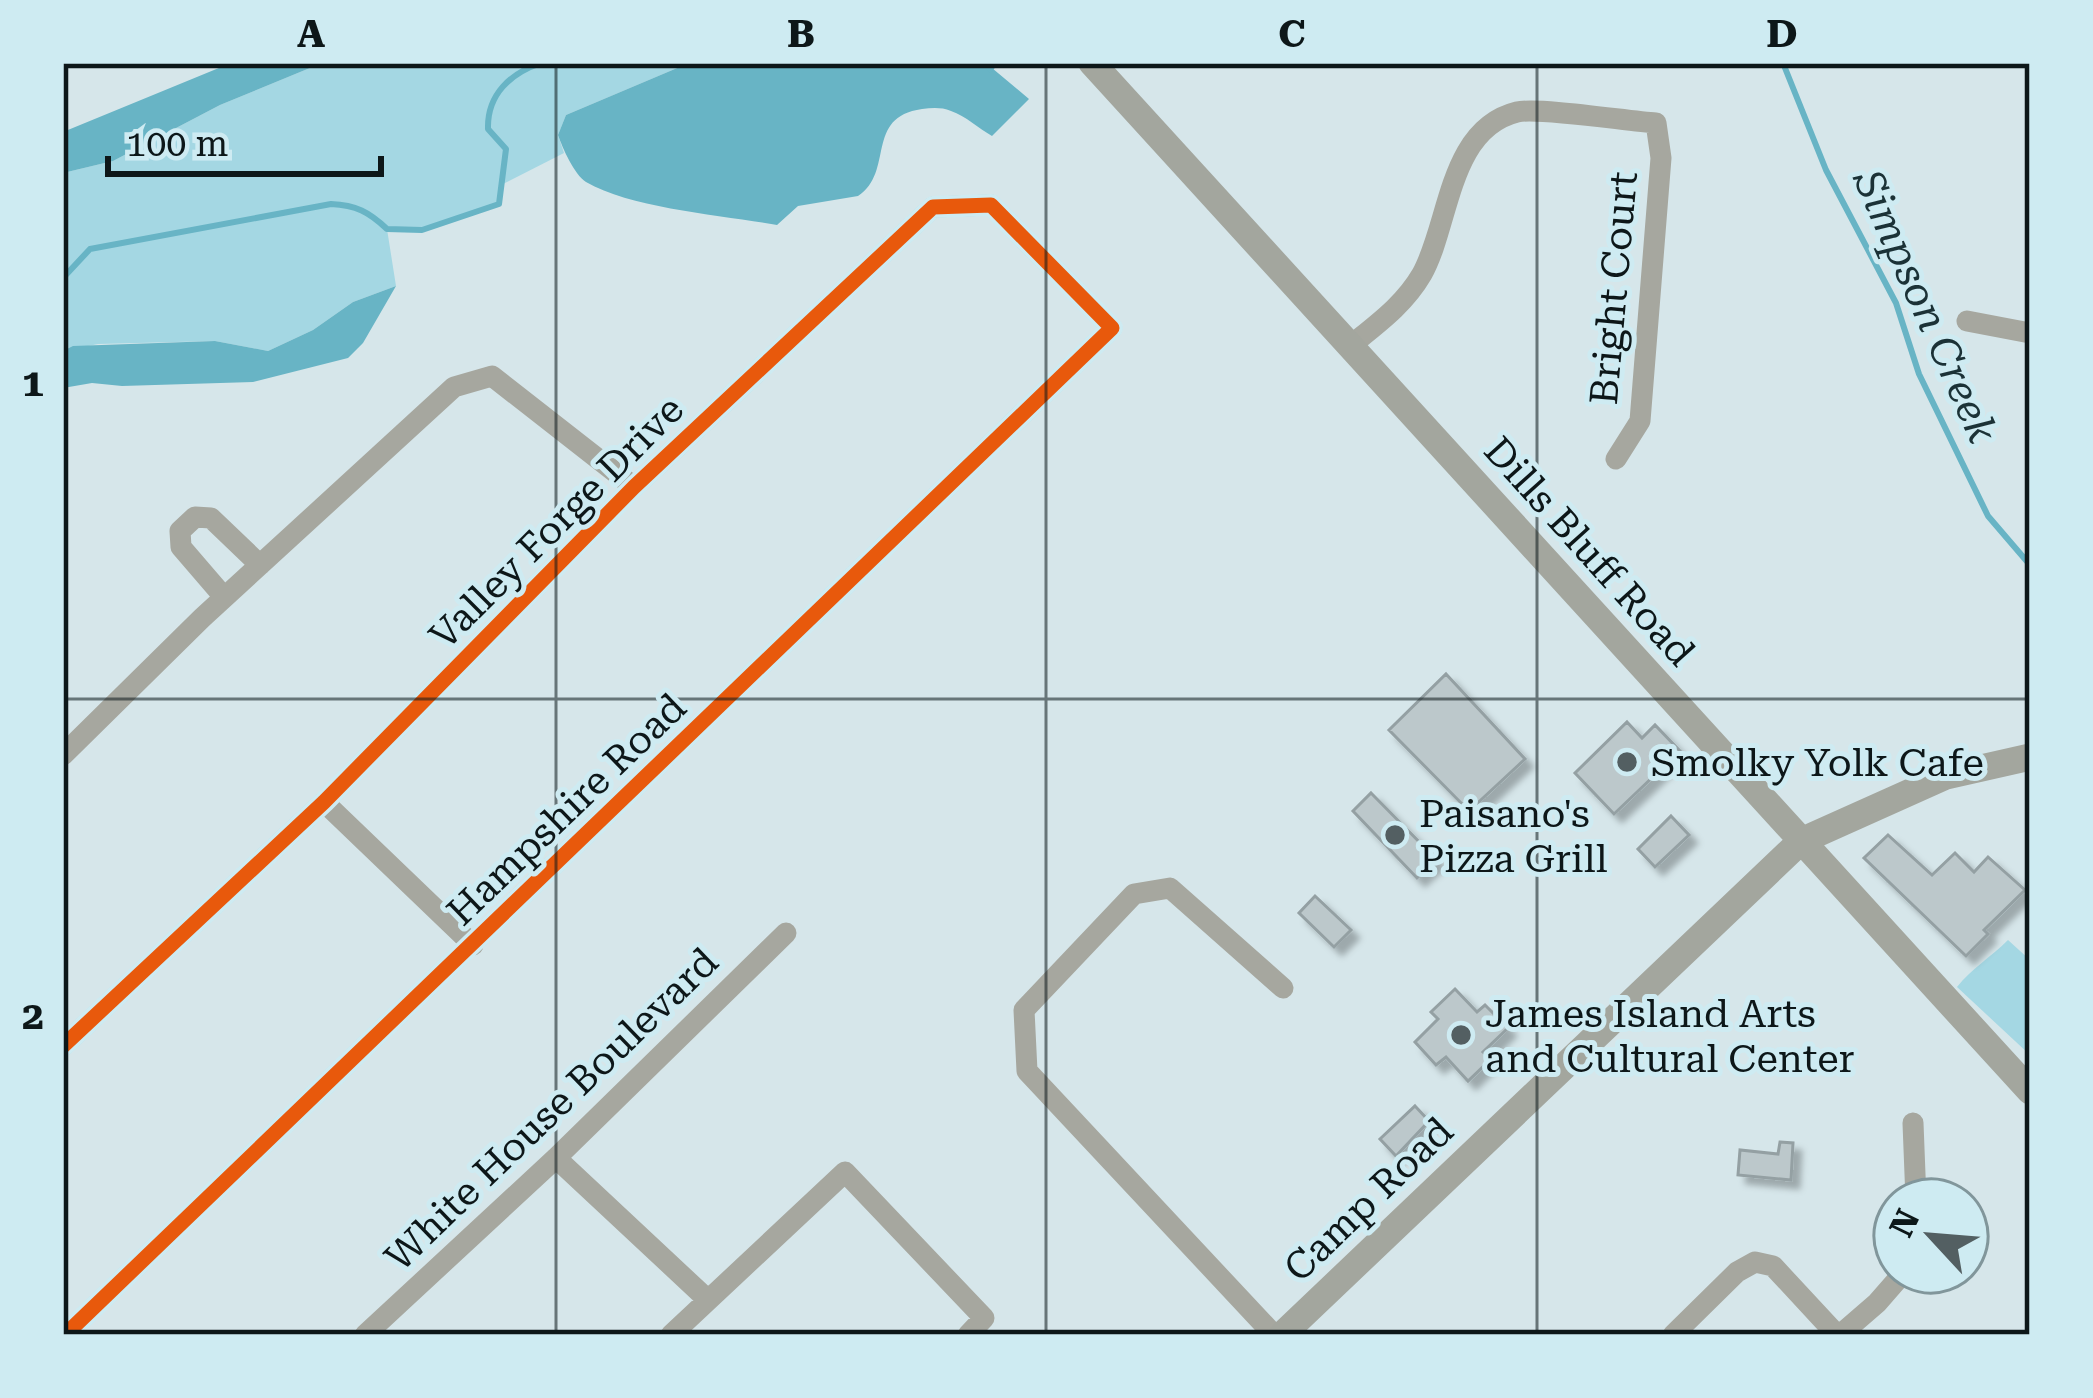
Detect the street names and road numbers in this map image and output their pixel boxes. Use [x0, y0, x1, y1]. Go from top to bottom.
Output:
street label: Bright Court [1581, 170, 1647, 407]
street label: Valley Forge Drive [421, 387, 693, 659]
street label: Dills Bluff Road [1475, 428, 1704, 675]
street label: Hampshire Road [438, 684, 695, 935]
street label: White House Boulevard [376, 939, 728, 1281]
street label: Camp Road [1275, 1108, 1462, 1291]

